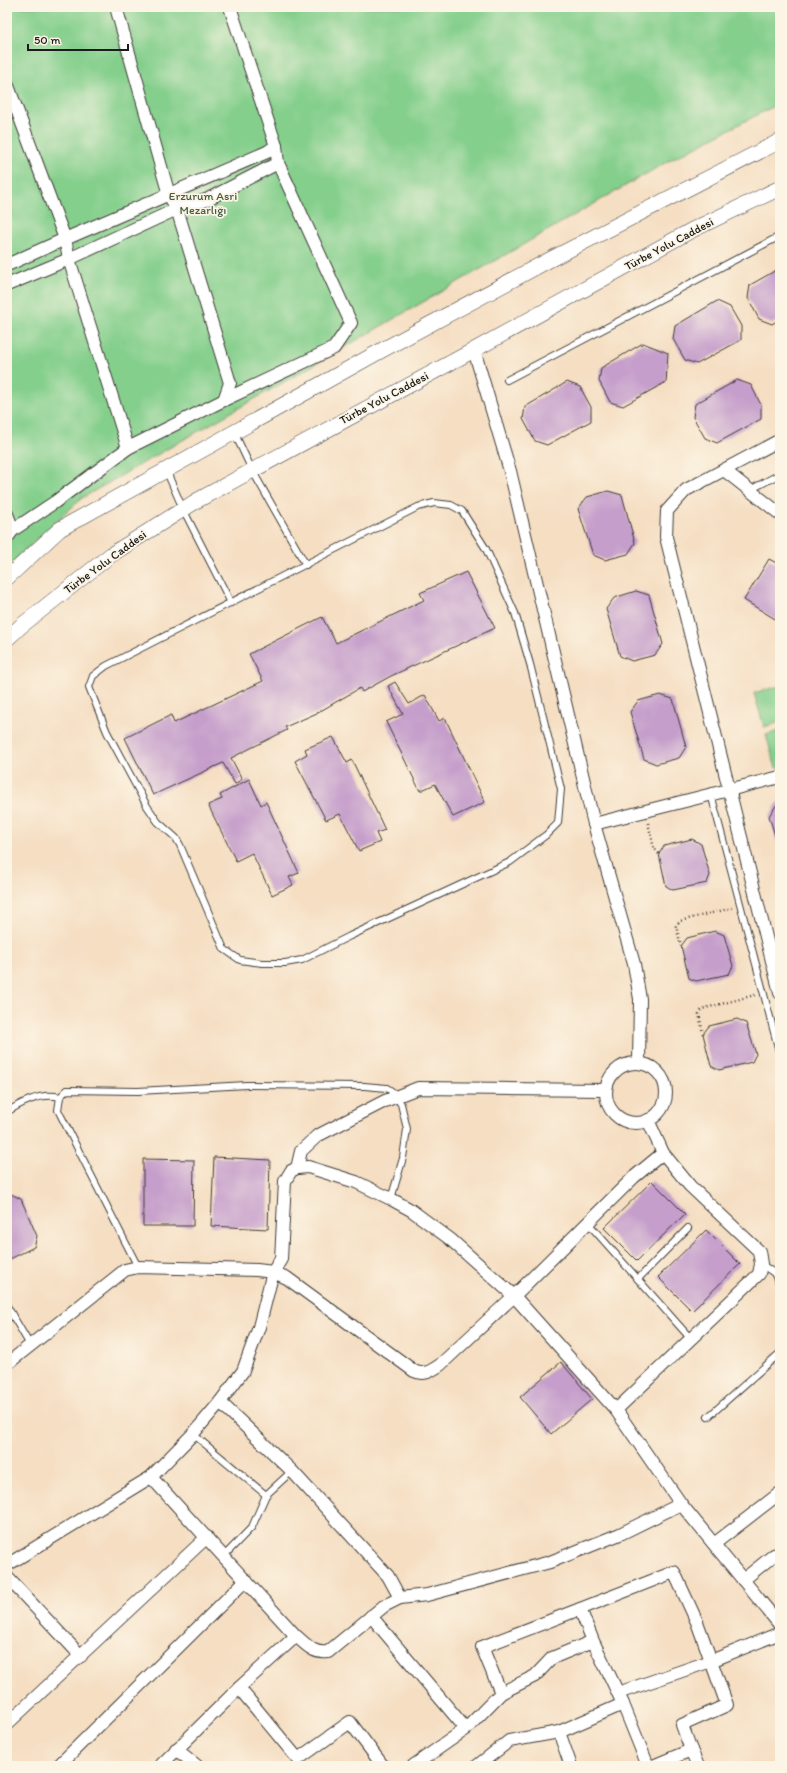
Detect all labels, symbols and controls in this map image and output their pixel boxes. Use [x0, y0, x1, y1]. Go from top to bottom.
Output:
scale bar [28, 26, 128, 52]
text: 50 m [34, 33, 60, 47]
park label: Erzurum Asri Mezarlığı [169, 189, 237, 217]
street label: Türbe Yolu Caddesi [622, 215, 716, 273]
street label: Türbe Yolu Caddesi [337, 369, 431, 427]
street label: Türbe Yolu Caddesi [61, 527, 149, 597]

